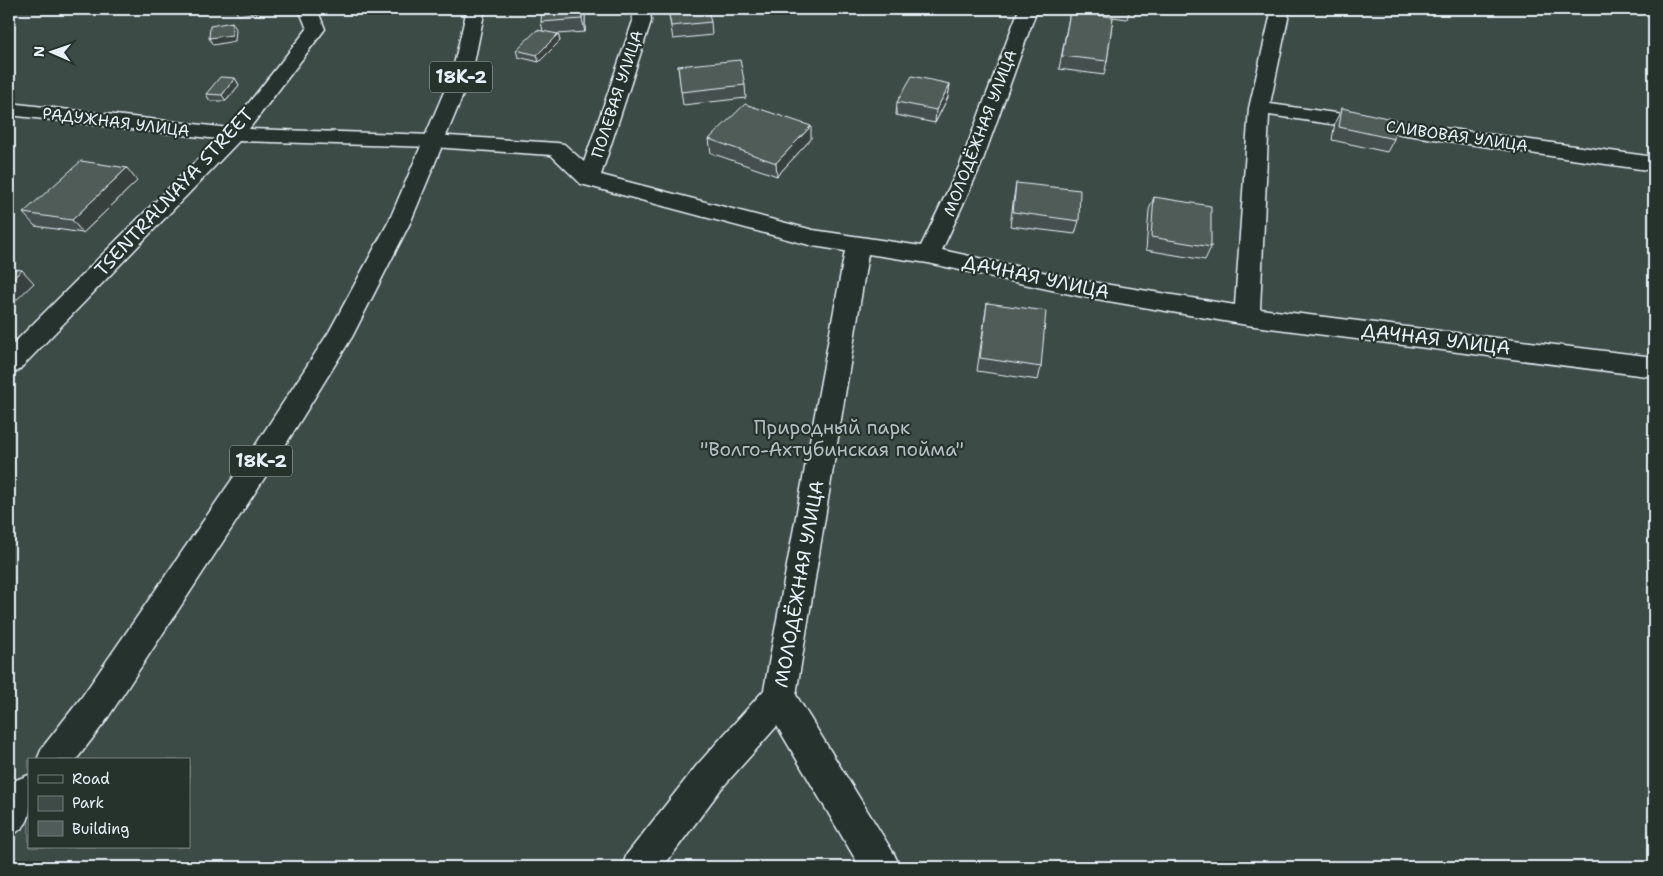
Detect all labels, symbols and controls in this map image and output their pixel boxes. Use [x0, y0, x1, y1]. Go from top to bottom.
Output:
north arrow [28, 28, 78, 78]
street label: ПОЛЕВАЯ УЛИЦА [586, 28, 648, 160]
text: N [30, 46, 48, 57]
street label: МОЛОДЁЖНАЯ УЛИЦА [939, 47, 1021, 219]
road number: 18К-2 [430, 62, 492, 92]
street label: TSENTRALNAYA STREET [89, 102, 259, 282]
street label: РАДУЖНАЯ УЛИЦА [41, 103, 191, 141]
street label: СЛИВОВАЯ УЛИЦА [1385, 116, 1529, 156]
street label: ДАЧНАЯ УЛИЦА [960, 249, 1112, 305]
street label: ДАЧНАЯ УЛИЦА [1360, 317, 1512, 361]
park label: Природный парк "Волго-Ахтубинская пойма" [700, 415, 964, 462]
road number: 18К-2 [230, 446, 292, 476]
street label: МОЛОДЁЖНАЯ УЛИЦА [768, 478, 830, 690]
legend [28, 758, 190, 848]
text: Road [72, 769, 110, 789]
text: Park [72, 793, 104, 813]
text: Building [72, 819, 129, 839]

